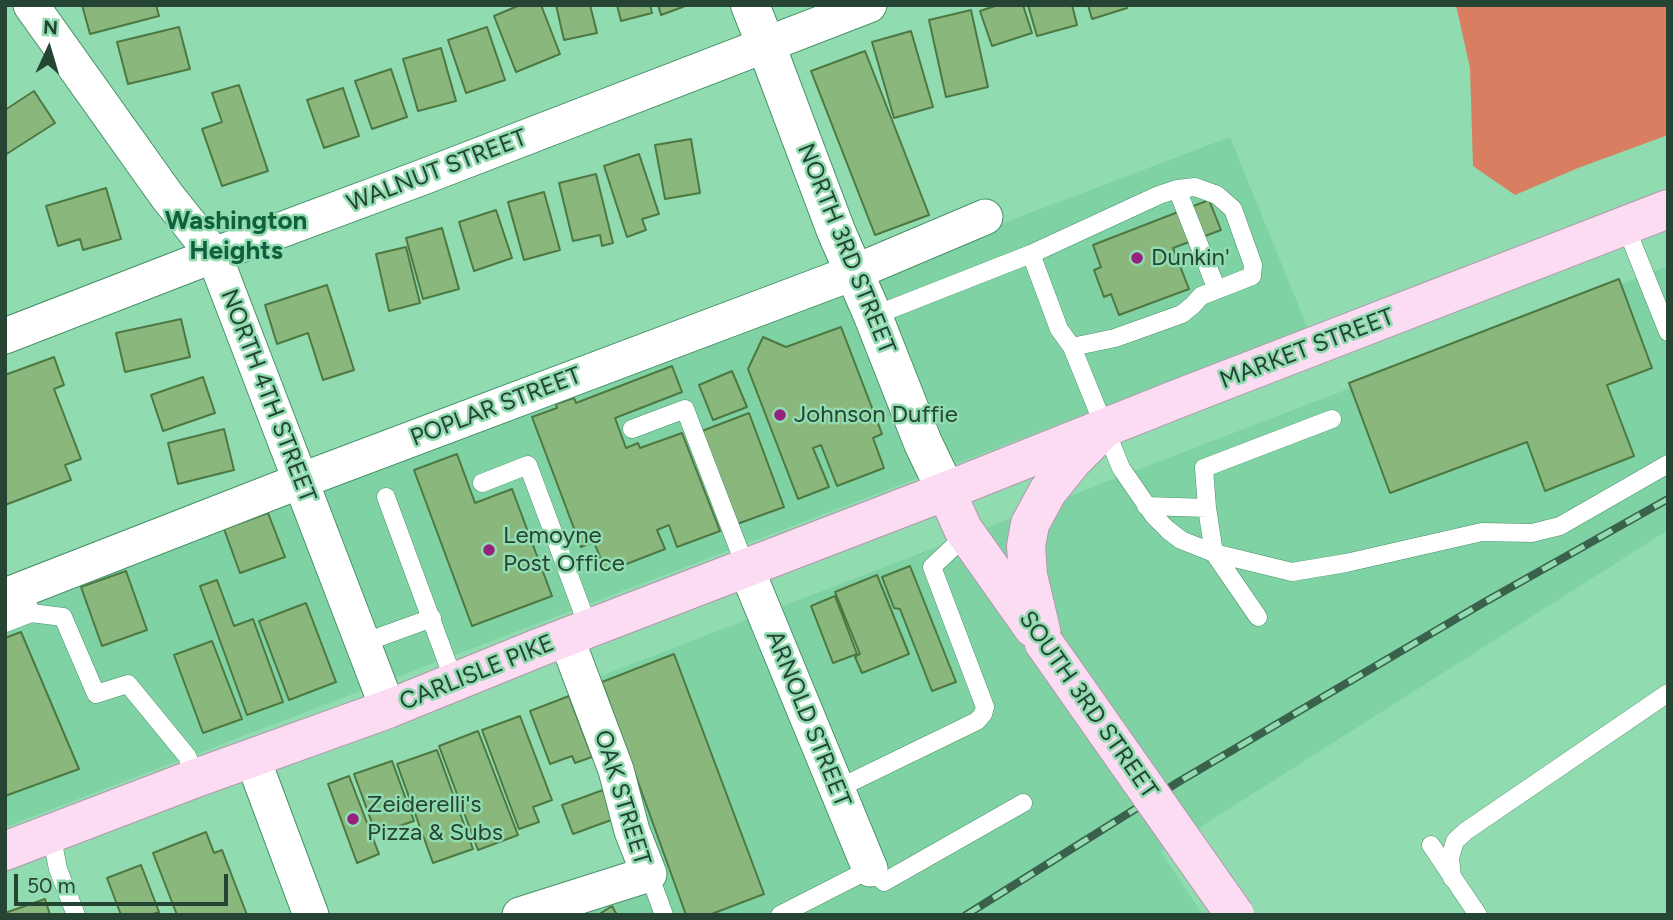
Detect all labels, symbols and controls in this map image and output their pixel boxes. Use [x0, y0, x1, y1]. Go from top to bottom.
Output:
north arrow [14, 14, 84, 84]
text: N [42, 16, 59, 40]
street label: WALNUT STREET [343, 123, 531, 219]
street label: NORTH 3RD STREET [791, 140, 901, 358]
district label: Washington Heights [165, 205, 307, 266]
place label: Dunkin' [1151, 244, 1230, 272]
marker: Dunkin' [1129, 250, 1145, 266]
street label: NORTH 4TH STREET [214, 285, 322, 507]
street label: MARKET STREET [1216, 303, 1398, 395]
street label: POPLAR STREET [406, 361, 586, 453]
place label: Johnson Duffie [794, 401, 958, 429]
marker: Johnson Duffie [772, 407, 788, 423]
place label: Lemoyne Post Office [503, 522, 625, 578]
marker: Lemoyne Post Office [481, 542, 497, 558]
street label: SOUTH 3RD STREET [1012, 606, 1164, 804]
street label: ARNOLD STREET [759, 626, 857, 812]
street label: CARLISLE PIKE [396, 629, 558, 717]
street label: OAK STREET [588, 727, 656, 869]
place label: Zeiderelli's Pizza & Subs [367, 791, 503, 847]
marker: Zeiderelli's Pizza & Subs [345, 811, 361, 827]
scale bar [18, 860, 231, 904]
text: 50 m [27, 873, 76, 898]

